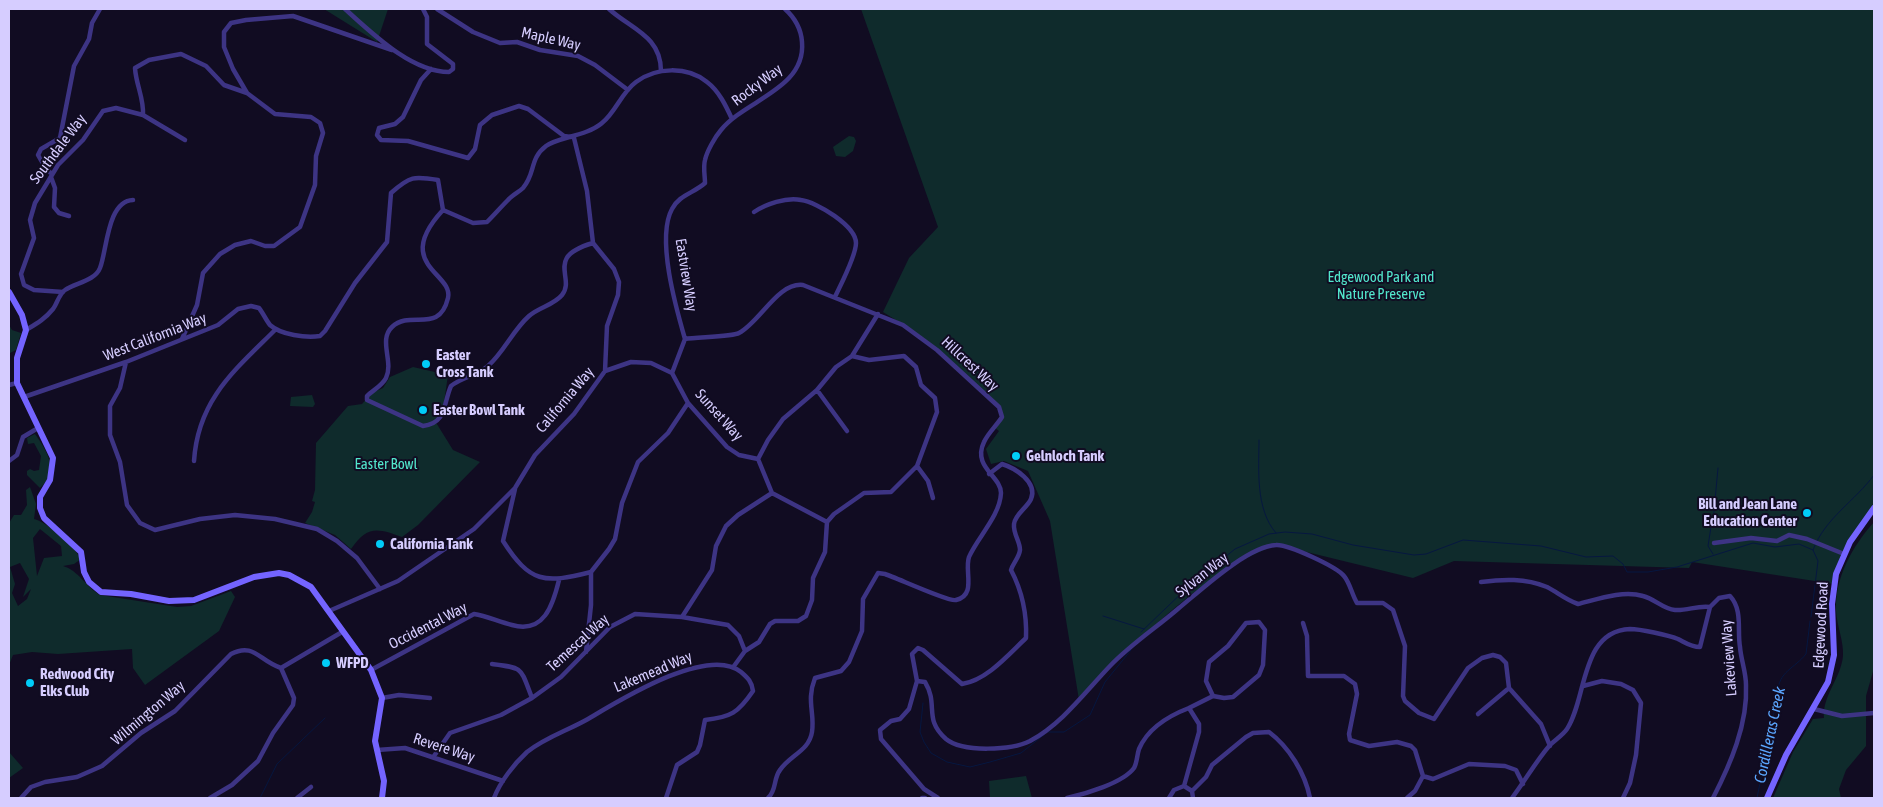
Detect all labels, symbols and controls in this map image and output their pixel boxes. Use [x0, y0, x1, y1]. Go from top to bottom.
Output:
street label: Maple Way [520, 23, 582, 55]
street label: Rocky Way [728, 60, 786, 110]
street label: Southdale Way [26, 111, 90, 187]
street label: Eastview Way [671, 237, 701, 313]
park label: Edgewood Park and Nature Preserve [1328, 268, 1434, 303]
street label: West California Way [101, 309, 209, 365]
street label: Hillcrest Way [938, 333, 1002, 395]
place label: Easter Cross Tank [436, 346, 493, 381]
marker: Easter Cross Tank [420, 358, 432, 370]
street label: California Way [532, 364, 598, 436]
street label: Sunset Way [691, 386, 747, 444]
place label: Easter Bowl Tank [433, 401, 524, 419]
marker: Easter Bowl Tank [417, 404, 429, 416]
place label: Gelnloch Tank [1026, 447, 1104, 465]
marker: Gelnloch Tank [1010, 450, 1022, 462]
park label: Easter Bowl [354, 455, 418, 473]
place label: Bill and Jean Lane Education Center [1698, 495, 1797, 530]
marker: Bill and Jean Lane Education Center [1801, 507, 1813, 519]
place label: California Tank [390, 535, 473, 553]
marker: California Tank [374, 538, 386, 550]
street label: Sylvan Way [1172, 549, 1232, 601]
street label: Edgewood Road [1810, 581, 1832, 669]
street label: Occidental Way [386, 599, 470, 653]
street label: Temescal Way [543, 610, 613, 676]
street label: Lakeview Way [1717, 619, 1741, 697]
street label: Lakemead Way [611, 647, 695, 697]
place label: WFPD [336, 654, 369, 672]
marker: WFPD [320, 657, 332, 669]
place label: Redwood City Elks Club [40, 665, 114, 700]
marker: Redwood City Elks Club [24, 677, 36, 689]
street label: Wilmington Way [108, 677, 188, 749]
water label: Cordilleras Creek [1750, 685, 1790, 785]
street label: Revere Way [411, 730, 477, 766]

